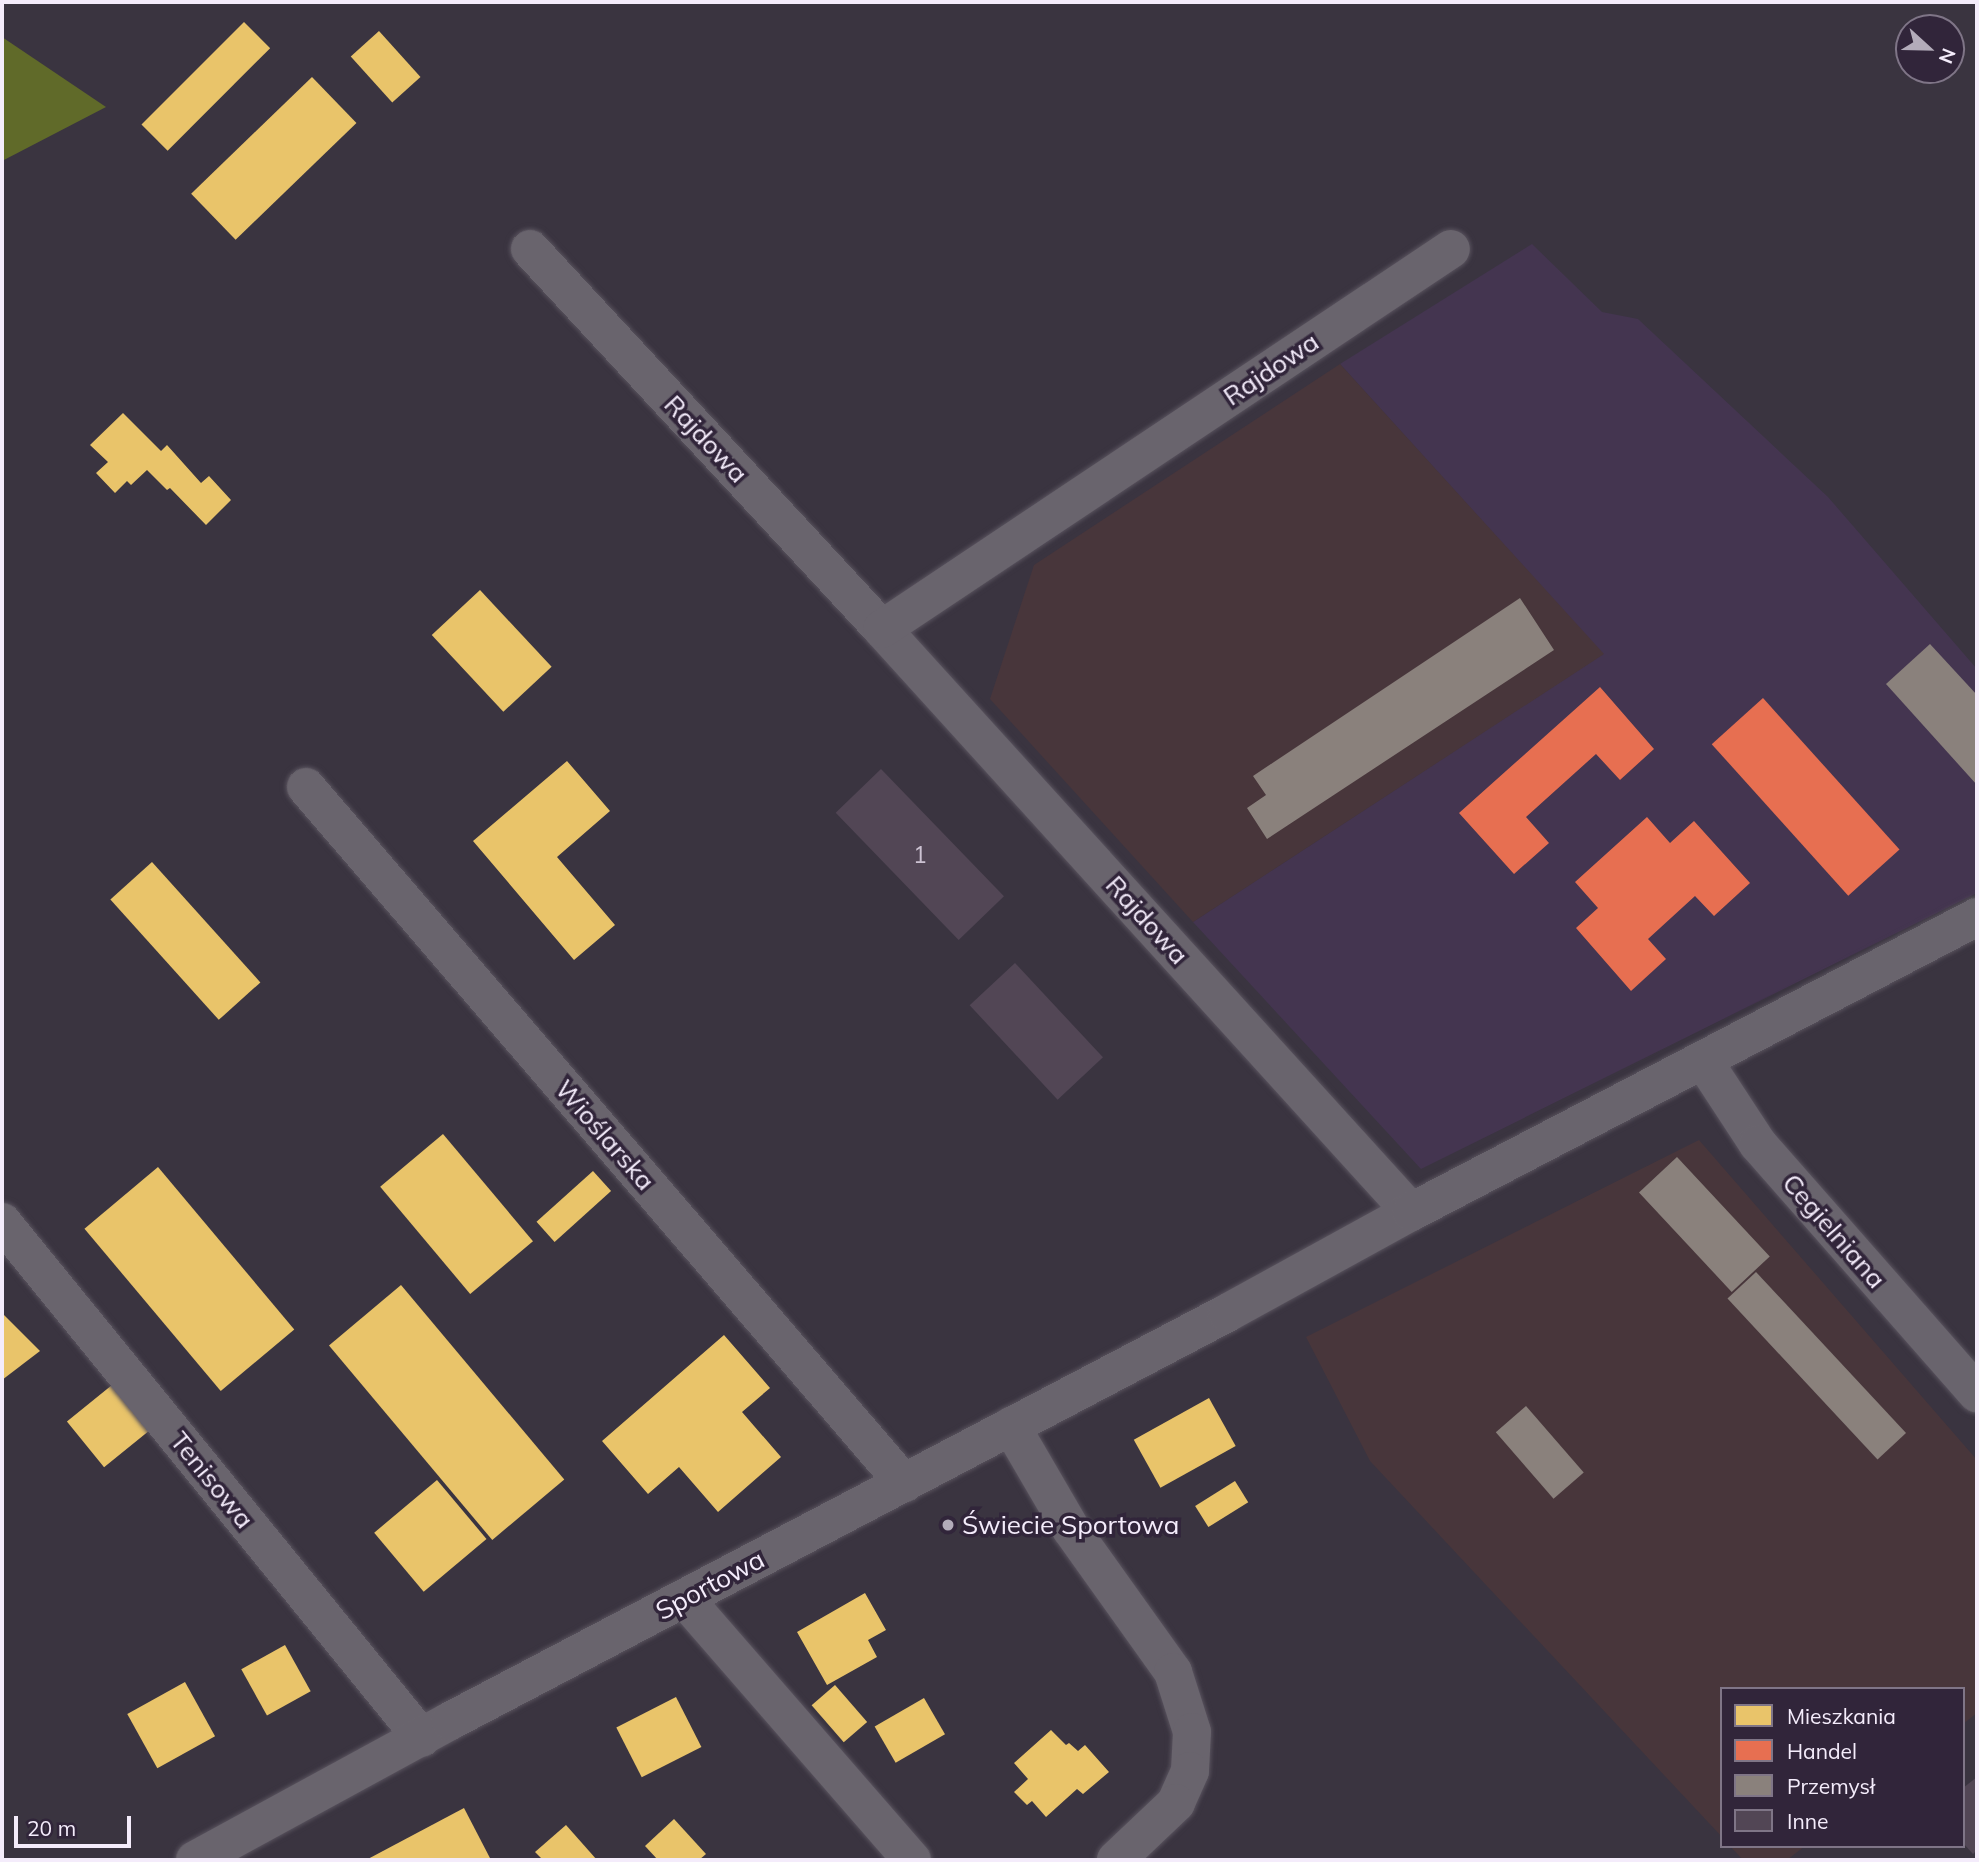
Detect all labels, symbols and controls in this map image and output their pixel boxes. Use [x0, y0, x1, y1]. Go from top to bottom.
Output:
north arrow [1895, 14, 1965, 84]
text: N [1934, 45, 1961, 67]
street label: Rajdowa [1218, 326, 1324, 412]
street label: Rajdowa [658, 389, 754, 489]
house number: 1 [913, 841, 927, 869]
street label: Rajdowa [1099, 869, 1195, 971]
street label: Wioślarska [549, 1074, 661, 1196]
street label: Cegielniana [1776, 1168, 1892, 1294]
street label: Tenisowa [164, 1426, 260, 1534]
place label: Świecie Sportowa [962, 1509, 1179, 1541]
marker: Świecie Sportowa [940, 1517, 956, 1533]
street label: Sportowa [650, 1543, 770, 1627]
legend [1720, 1687, 1965, 1848]
text: Mieszkania [1787, 1703, 1896, 1729]
text: Handel [1787, 1738, 1857, 1764]
text: Przemysł [1787, 1773, 1875, 1799]
scale bar [18, 1802, 135, 1846]
text: Inne [1787, 1808, 1828, 1834]
text: 20 m [27, 1815, 76, 1841]

